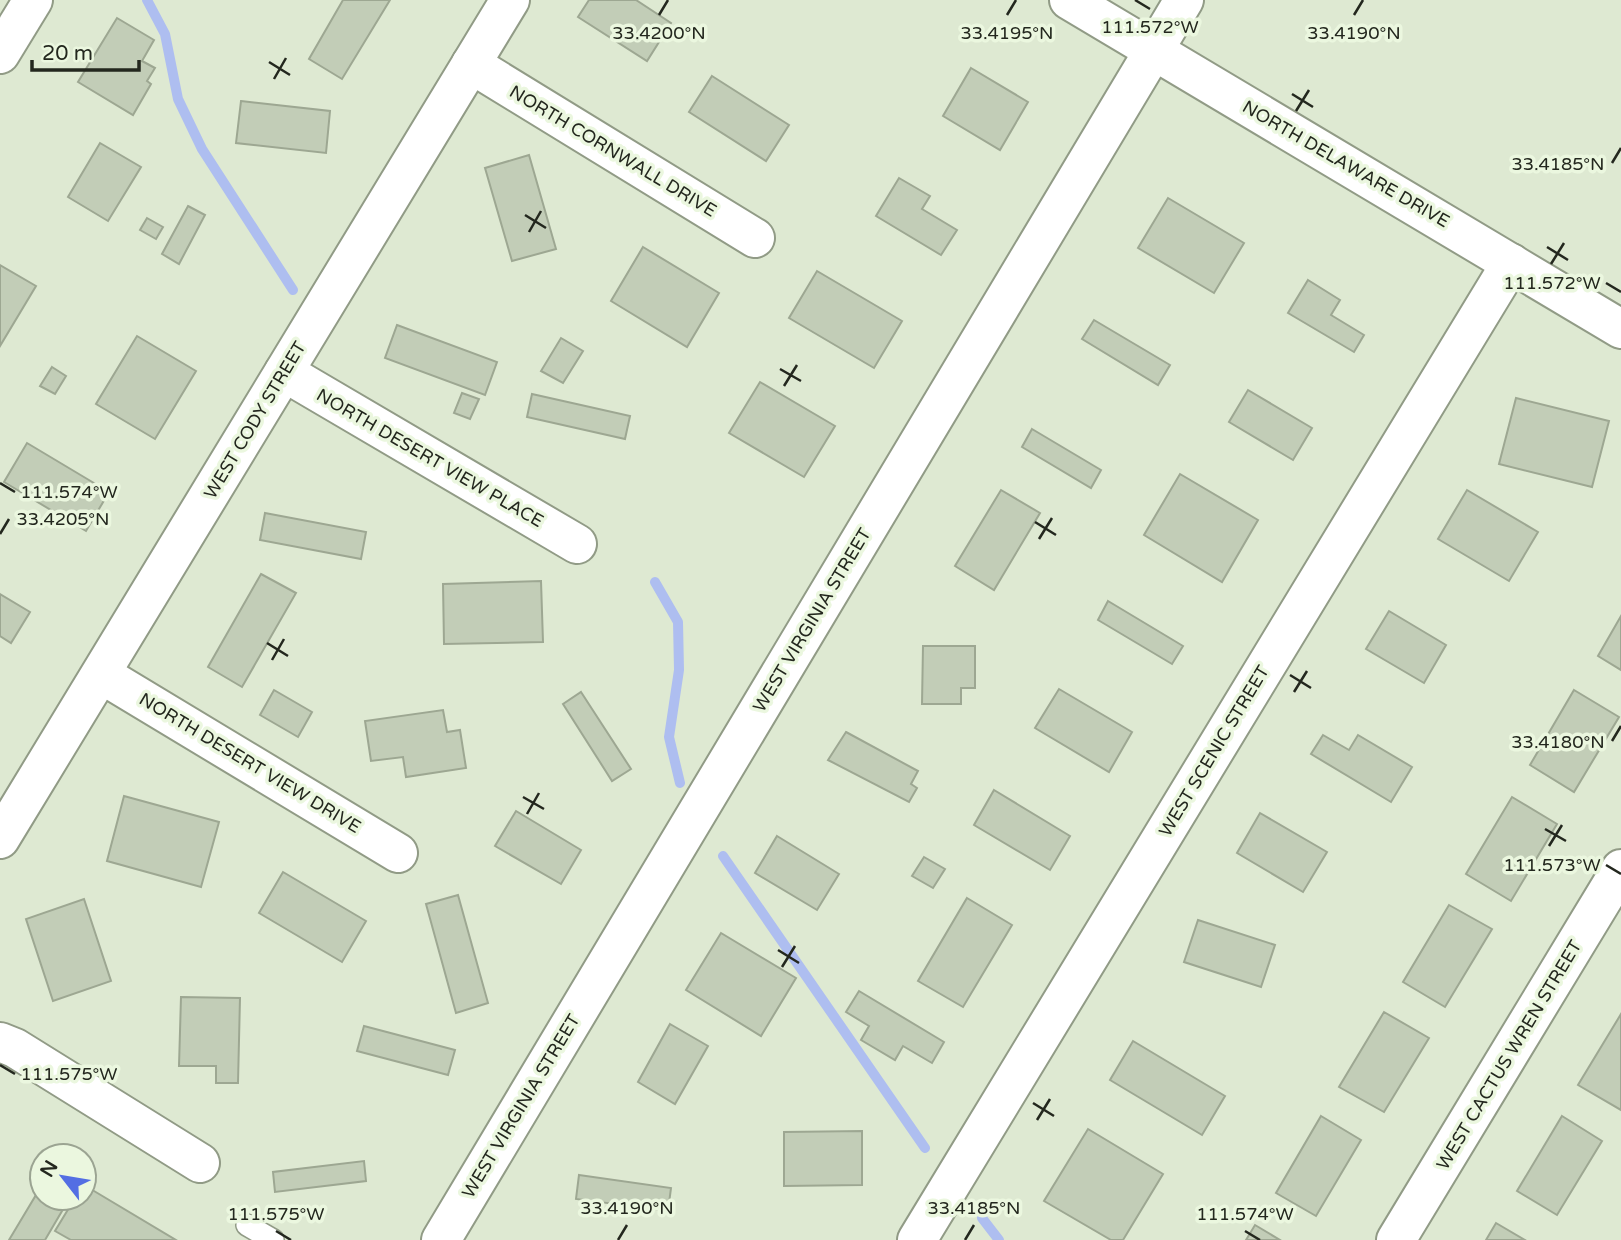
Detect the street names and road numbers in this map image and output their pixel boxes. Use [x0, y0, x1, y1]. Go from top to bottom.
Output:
street label: NORTH CORNWALL DRIVE [505, 80, 721, 222]
street label: NORTH DELAWARE DRIVE [1238, 96, 1454, 232]
street label: WEST CODY STREET [199, 337, 311, 503]
street label: NORTH DESERT VIEW PLACE [313, 384, 547, 532]
street label: WEST VIRGINIA STREET [748, 524, 876, 716]
street label: WEST SCENIC STREET [1154, 661, 1274, 841]
street label: NORTH DESERT VIEW DRIVE [135, 688, 365, 838]
street label: WEST CACTUS WREN STREET [1432, 936, 1586, 1174]
street label: WEST VIRGINIA STREET [457, 1010, 585, 1202]

